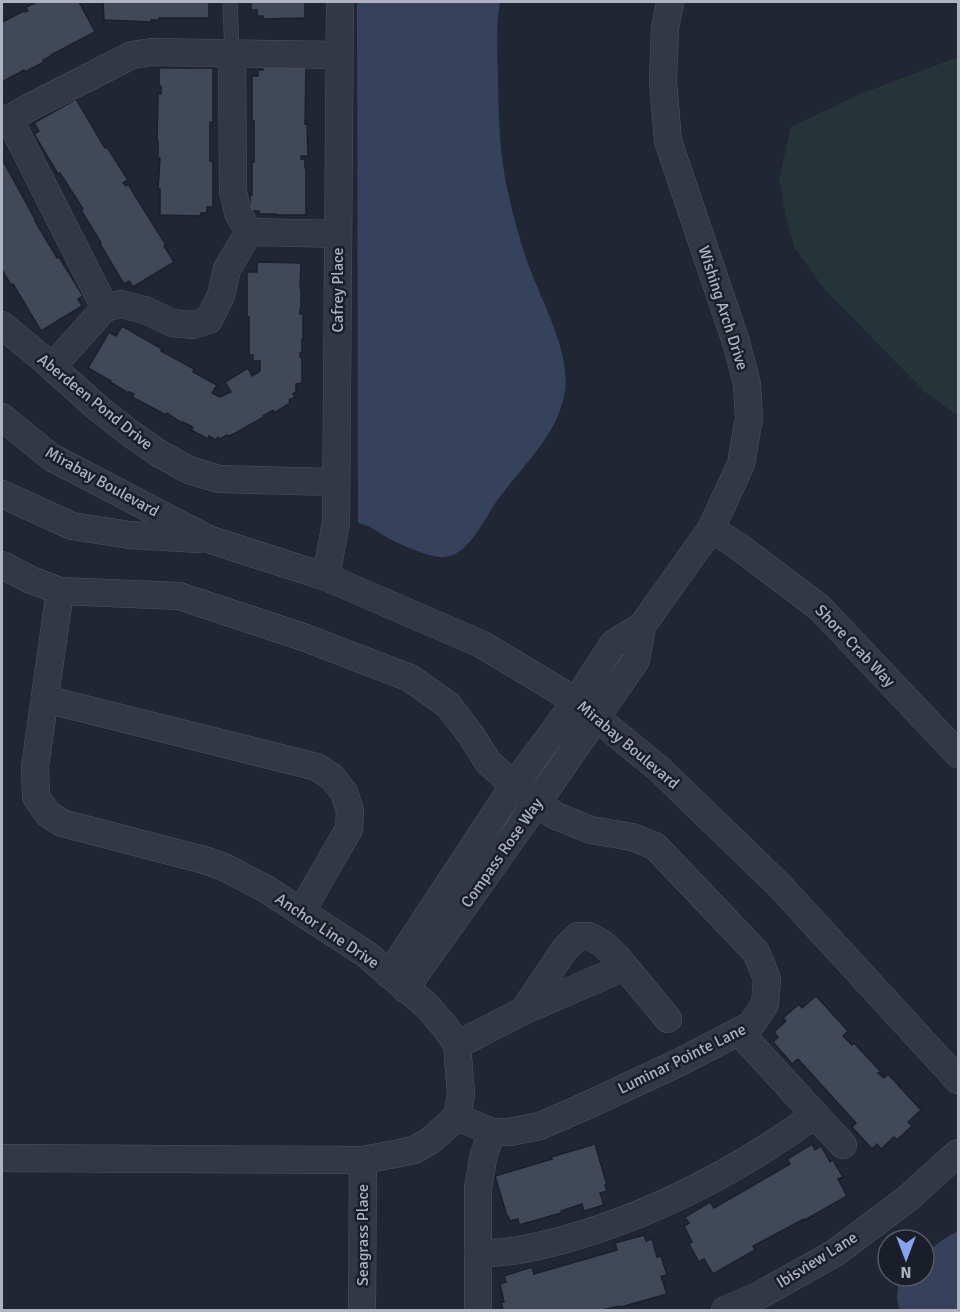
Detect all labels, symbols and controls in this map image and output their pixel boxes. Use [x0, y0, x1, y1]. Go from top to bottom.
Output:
street label: Wishing Arch Drive [693, 243, 753, 373]
street label: Cafrey Place [328, 247, 348, 333]
street label: Aberdeen Pond Drive [33, 349, 157, 455]
street label: Mirabay Boulevard [42, 442, 162, 522]
street label: Shore Crab Way [811, 601, 900, 692]
street label: Mirabay Boulevard [573, 696, 683, 794]
street label: Compass Rose Way [457, 794, 548, 912]
street label: Anchor Line Drive [271, 889, 383, 973]
street label: Luminar Pointe Lane [615, 1019, 749, 1099]
street label: Seagrass Place [353, 1184, 373, 1286]
street label: Ibisview Lane [773, 1227, 861, 1293]
north arrow [876, 1228, 936, 1288]
text: N [900, 1262, 912, 1282]

